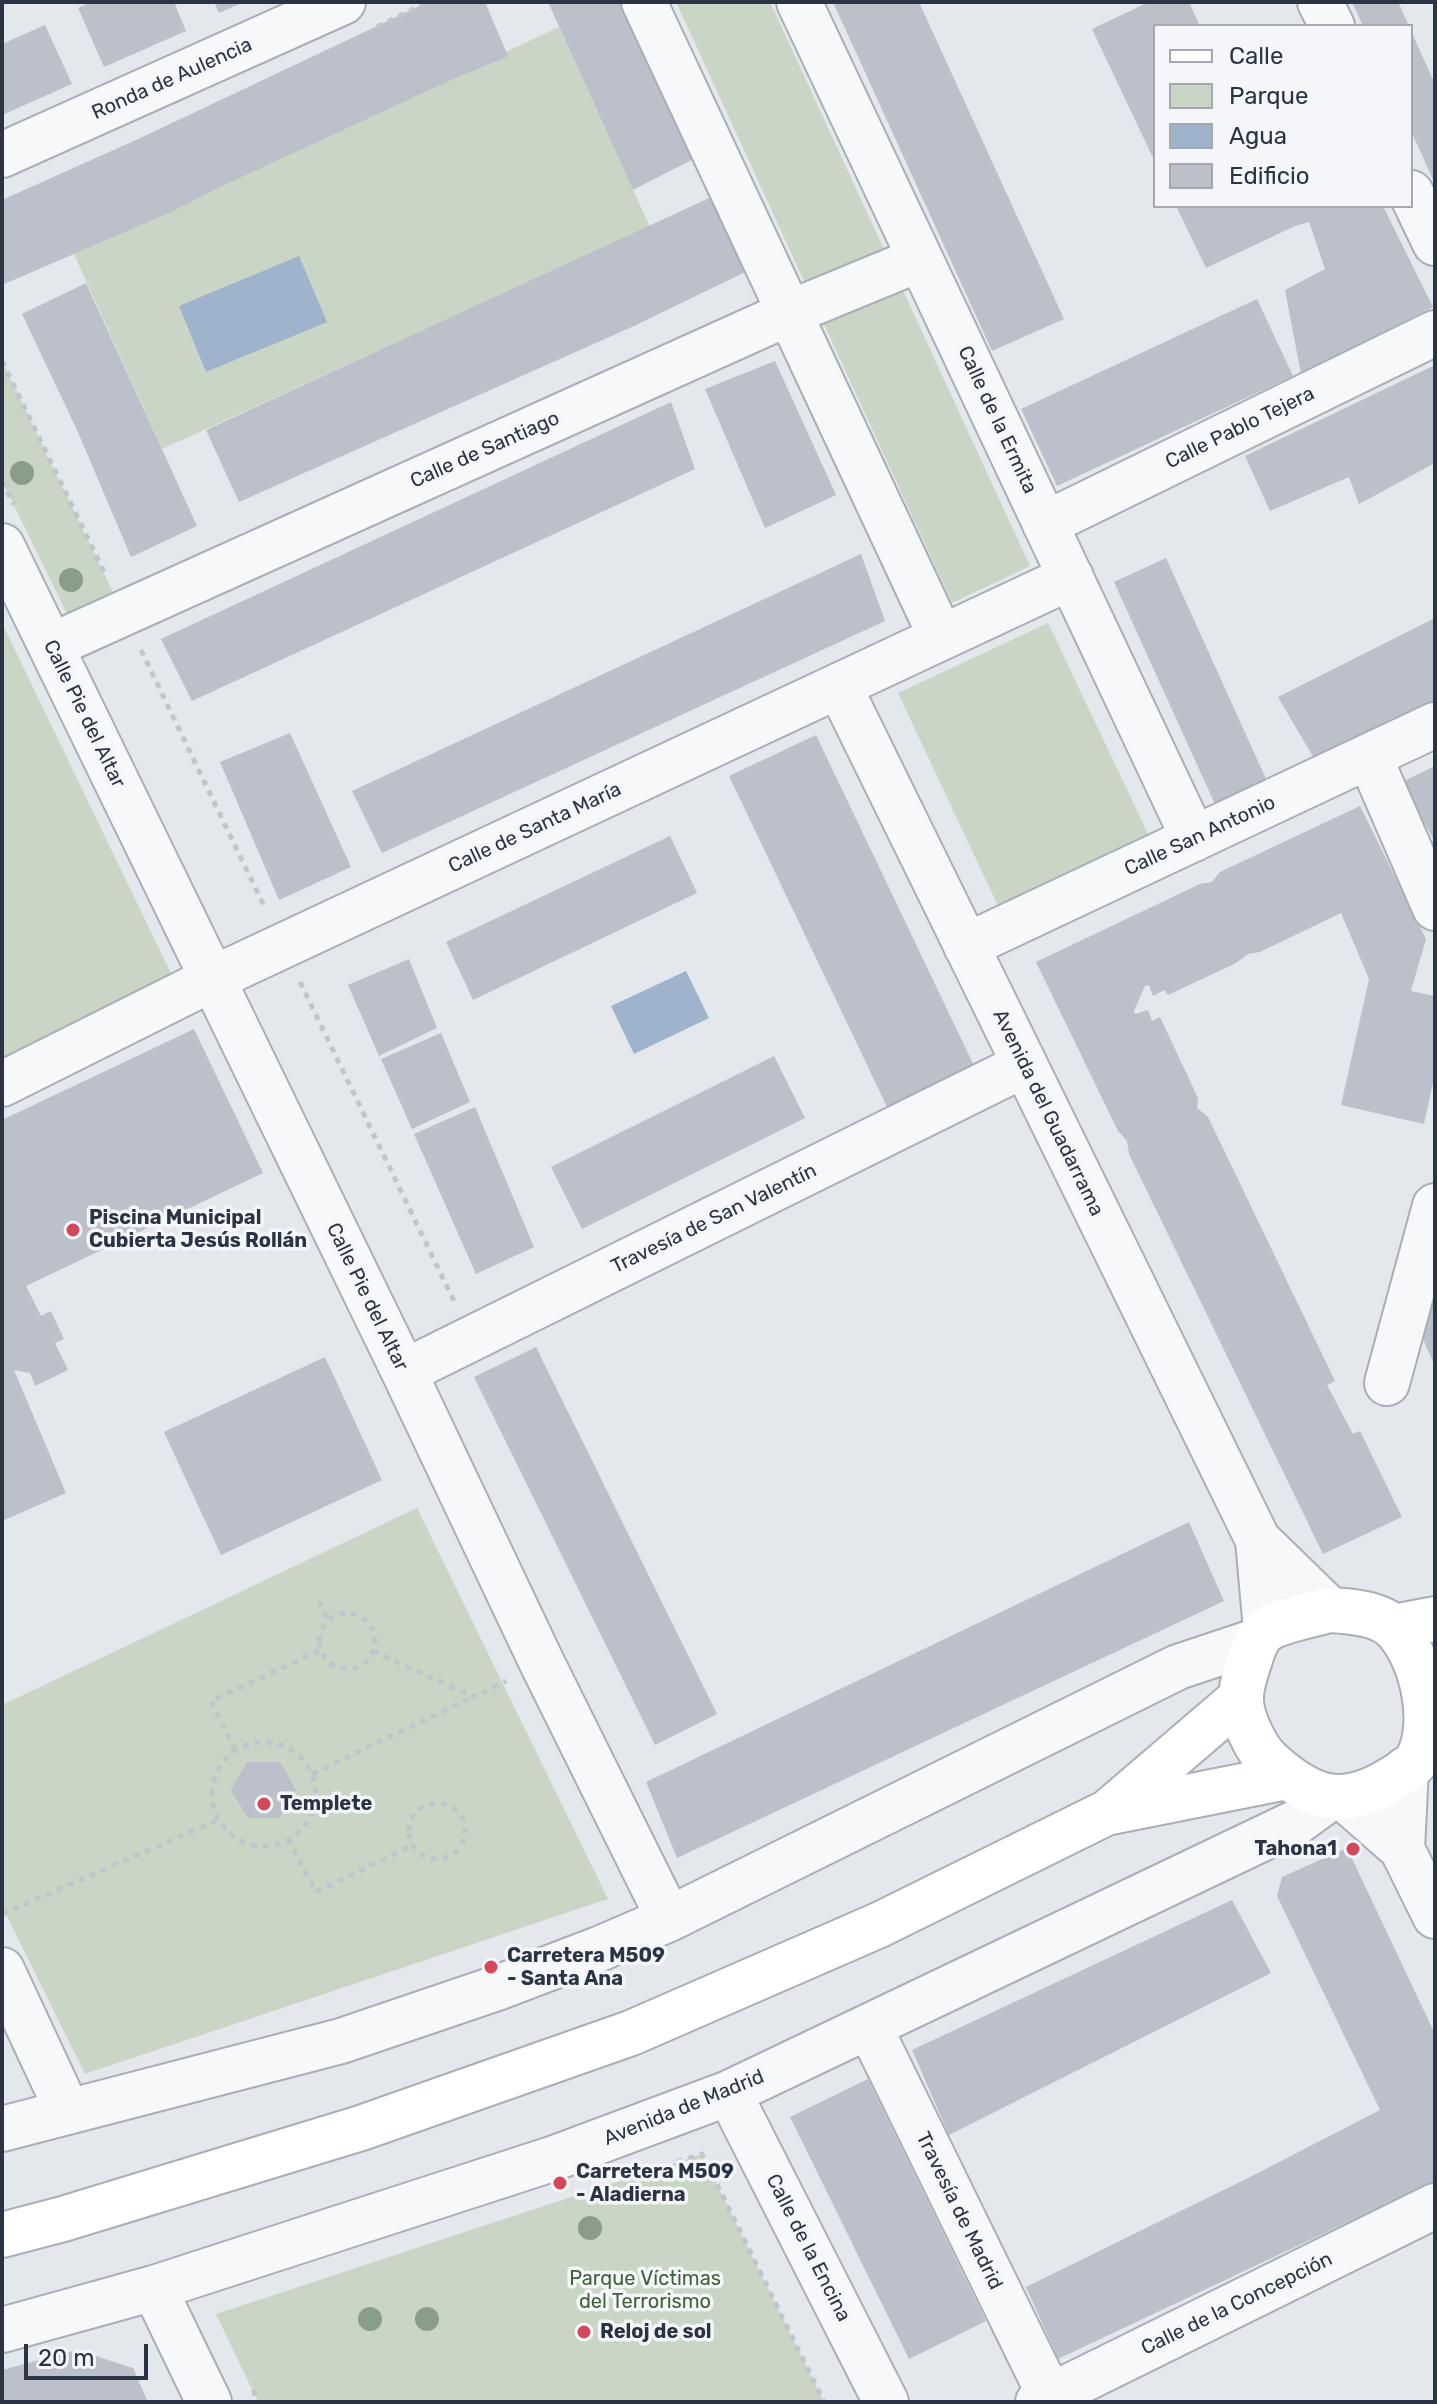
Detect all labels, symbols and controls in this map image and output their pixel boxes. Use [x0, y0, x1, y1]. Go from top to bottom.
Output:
legend [1153, 24, 1413, 208]
street label: Ronda de Aulencia [88, 33, 256, 125]
text: Calle [1229, 42, 1283, 70]
text: Parque [1229, 82, 1308, 110]
text: Agua [1229, 122, 1287, 150]
text: Edificio [1229, 162, 1310, 190]
street label: Calle de la Ermita [952, 342, 1042, 498]
street label: Calle Pablo Tejera [1162, 382, 1318, 474]
street label: Calle de Santiago [407, 406, 563, 494]
street label: Calle Pie del Altar [38, 636, 130, 792]
street label: Calle de Santa María [445, 777, 625, 879]
street label: Calle San Antonio [1121, 791, 1279, 881]
street label: Avenida del Guadarrama [987, 1006, 1109, 1220]
street label: Travesía de San Valentín [607, 1159, 821, 1279]
place label: Piscina Municipal Cubierta Jesús Rollán [89, 1206, 307, 1253]
street label: Calle Pie del Altar [321, 1219, 413, 1375]
marker: Piscina Municipal Cubierta Jesús Rollán [64, 1221, 82, 1239]
place label: Templete [280, 1792, 372, 1816]
marker: Templete [255, 1795, 273, 1813]
place label: Tahona1 [1255, 1837, 1337, 1861]
marker: Tahona1 [1344, 1840, 1362, 1858]
place label: Carretera M509 - Santa Ana [507, 1944, 665, 1991]
marker: Carretera M509 - Santa Ana [482, 1958, 500, 1976]
street label: Avenida de Madrid [600, 2065, 768, 2151]
street label: Travesía de Madrid [910, 2128, 1008, 2294]
place label: Carretera M509 - Aladierna [576, 2160, 734, 2207]
street label: Calle de la Encina [760, 2170, 856, 2326]
marker: Carretera M509 - Aladierna [551, 2174, 569, 2192]
street label: Calle de la Concepción [1138, 2247, 1336, 2361]
park label: Parque Víctimas del Terrorismo [569, 2267, 721, 2314]
place label: Reloj de sol [600, 2320, 712, 2344]
marker: Reloj de sol [575, 2323, 593, 2341]
scale bar [28, 2328, 152, 2378]
text: 20 m [38, 2344, 95, 2372]

